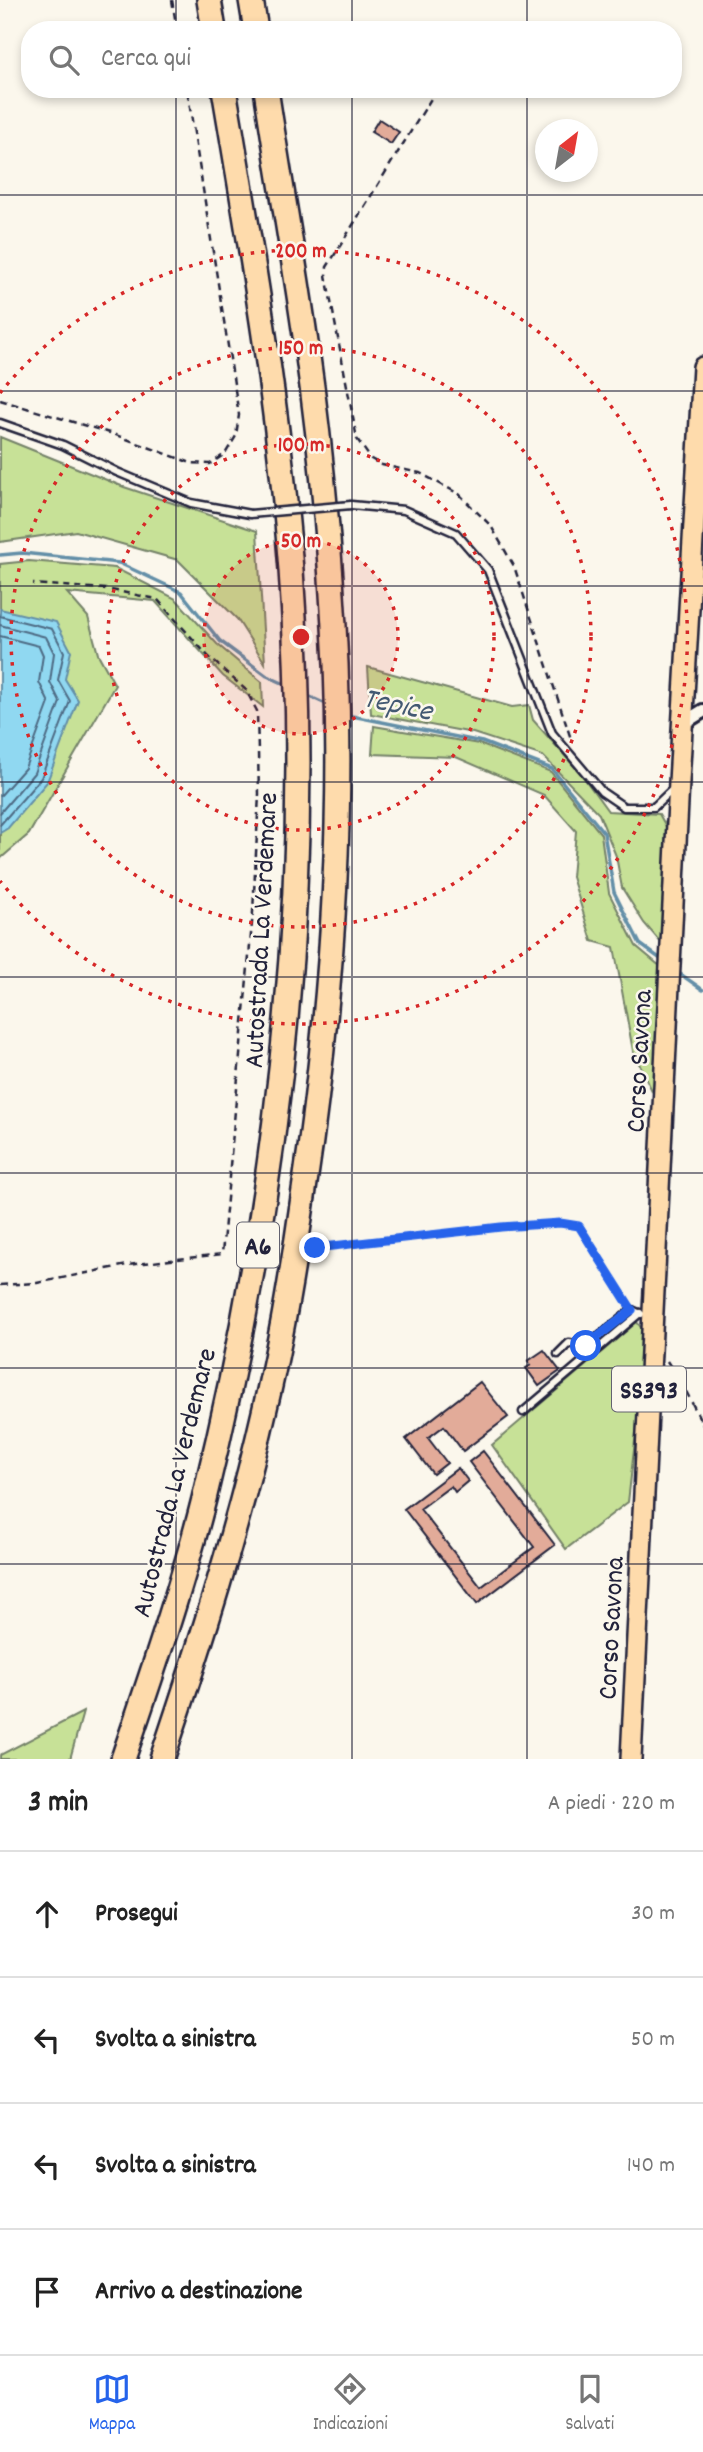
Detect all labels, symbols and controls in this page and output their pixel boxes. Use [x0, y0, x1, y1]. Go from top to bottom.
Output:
search box [21, 21, 682, 98]
icon: search [45, 41, 83, 79]
text: Cerca qui [101, 41, 191, 78]
north arrow [535, 119, 598, 182]
text: 200 m [275, 238, 327, 268]
text: 150 m [278, 335, 324, 365]
text: 100 m [278, 432, 324, 462]
text: 50 m [281, 528, 321, 558]
centre of rings [289, 625, 313, 649]
water label: Tepice [358, 679, 437, 736]
street label: Autostrada La Verdemare [237, 791, 291, 1069]
street label: Corso Savona [618, 988, 666, 1134]
road number: A6 [237, 1222, 279, 1268]
route end [299, 1232, 330, 1263]
route start [570, 1330, 601, 1361]
street label: Autostrada La Verdemare [124, 1344, 230, 1622]
road number: SS393 [612, 1366, 686, 1412]
street label: Corso Savona [590, 1555, 638, 1701]
text: 3 min [28, 1783, 88, 1826]
text: A piedi · 220 m [548, 1788, 675, 1821]
icon: ahead [28, 1895, 66, 1933]
text: Prosegui [95, 1896, 178, 1933]
text: 30 m [631, 1898, 675, 1931]
icon: left [28, 2021, 66, 2059]
text: Svolta a sinistra [95, 2022, 256, 2059]
text: 50 m [631, 2024, 675, 2057]
icon: left [28, 2147, 66, 2185]
text: Svolta a sinistra [95, 2148, 256, 2185]
text: 140 m [627, 2150, 675, 2183]
icon: arrive [28, 2273, 66, 2311]
text: Arrivo a destinazione [95, 2274, 303, 2311]
tab: Mappa [89, 2370, 135, 2439]
tab: Indicazioni [313, 2370, 388, 2439]
tab: Salvati [565, 2370, 614, 2439]

